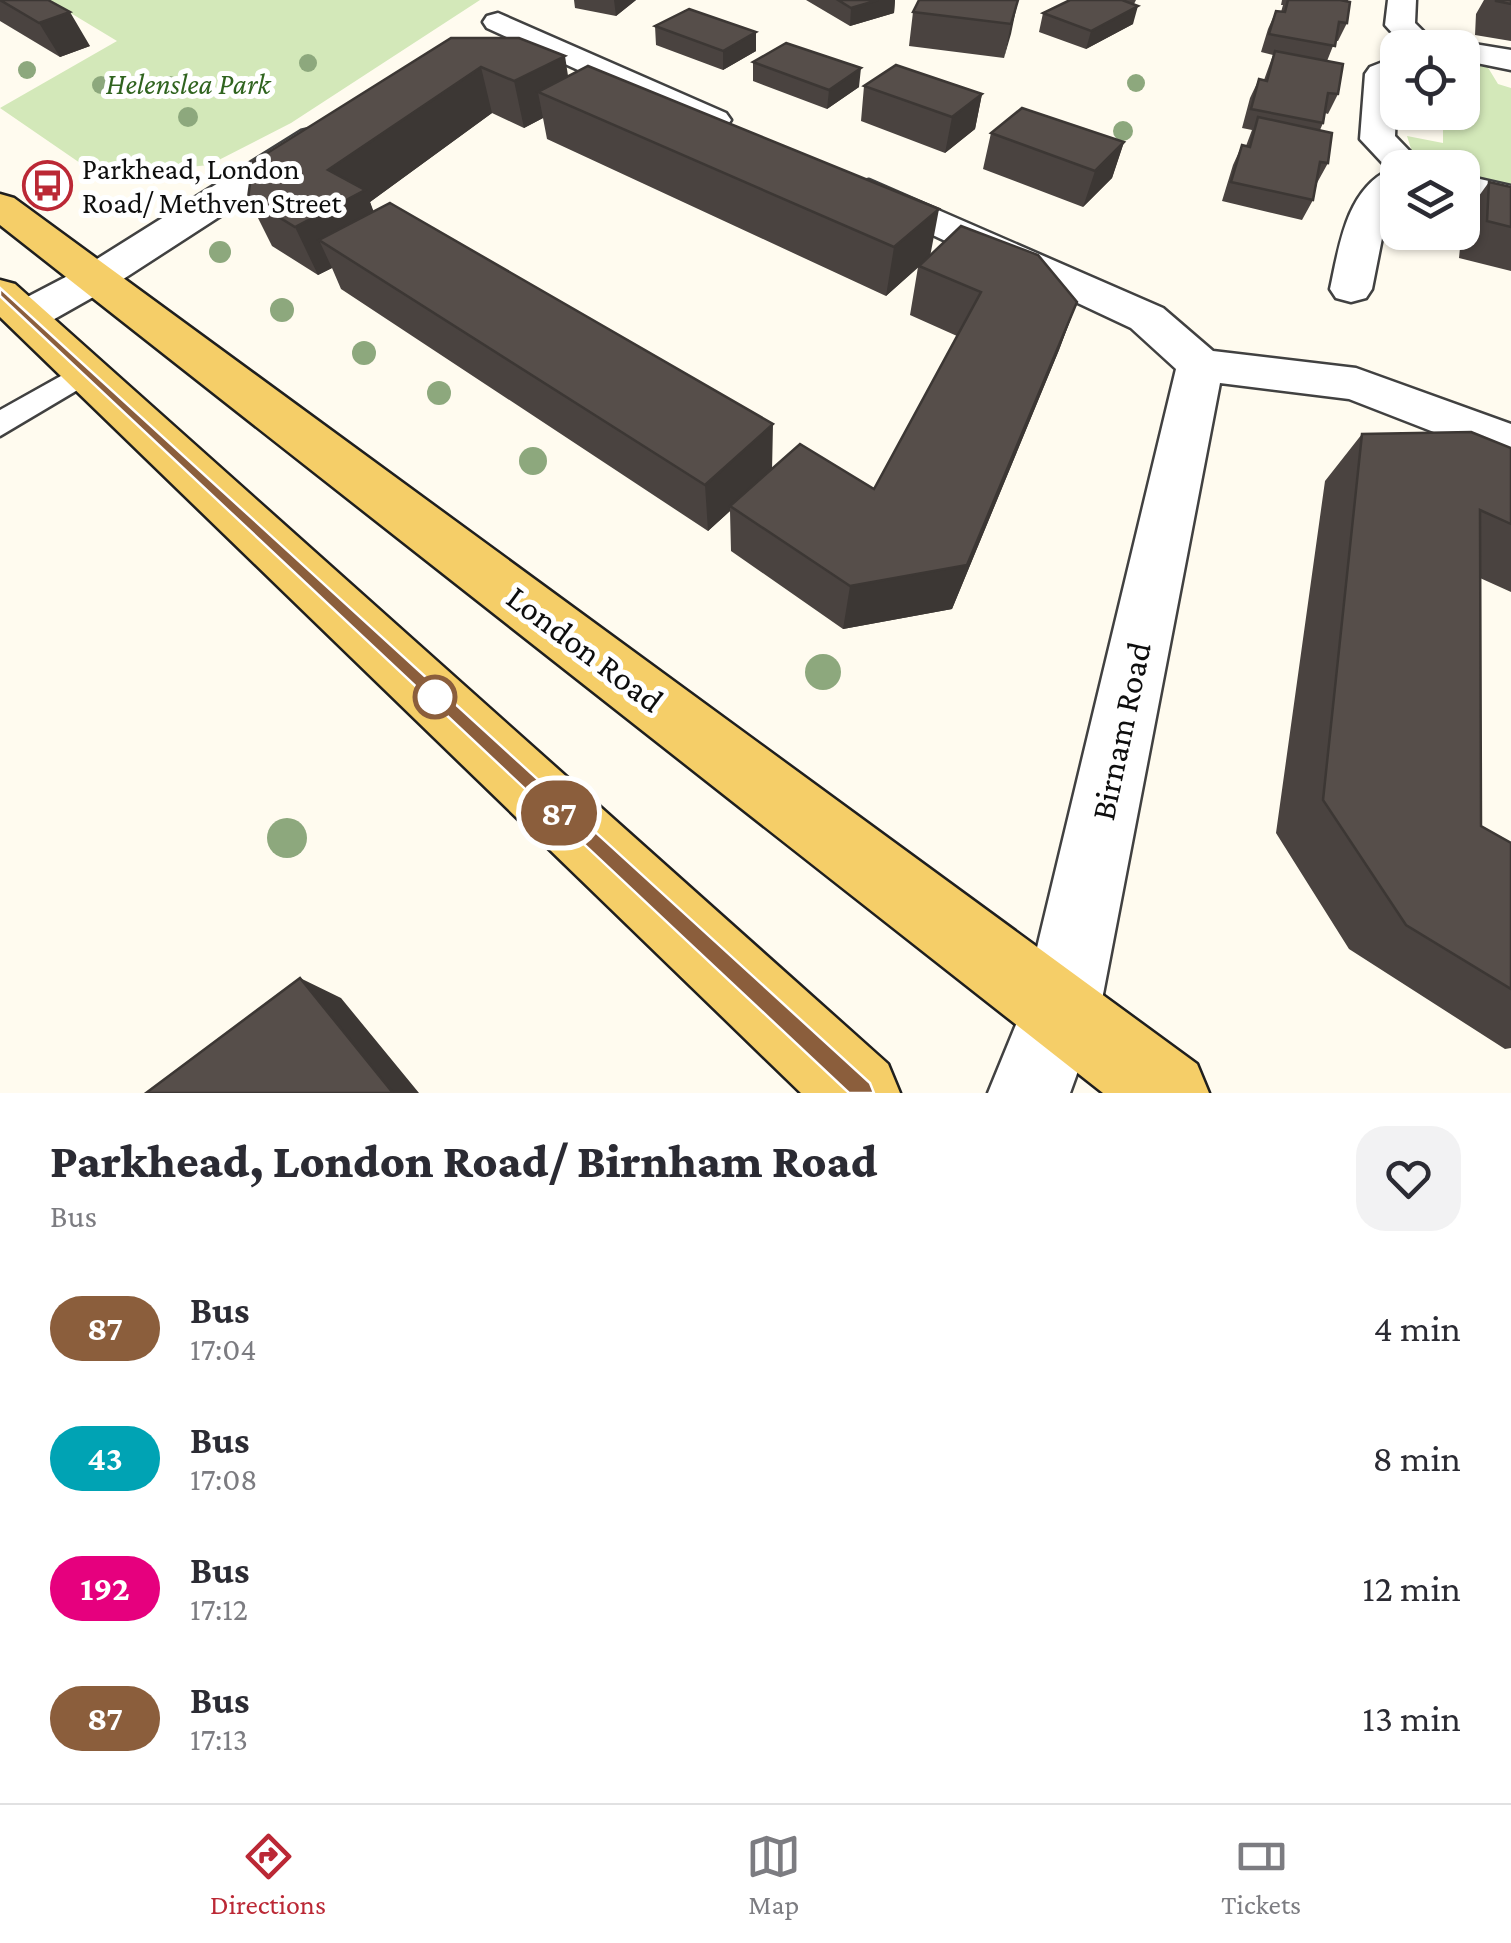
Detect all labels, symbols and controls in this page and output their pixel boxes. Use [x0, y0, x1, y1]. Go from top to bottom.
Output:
map controls [1380, 30, 1480, 250]
button: locate [1380, 30, 1480, 130]
park label: Helenslea Park [106, 67, 272, 100]
button: layers [1380, 150, 1480, 250]
place label: Parkhead, London Road/ Methven Street [82, 152, 342, 219]
bus stop icon: Parkhead, London Road/ Methven Street [21, 159, 73, 211]
street label: London Road [499, 578, 671, 720]
street label: Birnam Road [1083, 638, 1159, 824]
unlabelled marker [414, 676, 456, 718]
line badge: 87 [514, 780, 604, 846]
text: 87 [541, 794, 577, 833]
button: heart [1356, 1126, 1461, 1231]
text: Parkhead, London Road/ Birnham Road [50, 1134, 877, 1187]
text: Bus [50, 1198, 97, 1234]
text: Bus [190, 1289, 249, 1331]
text: 4 min [1374, 1307, 1461, 1349]
text: 87 [87, 1309, 123, 1348]
text: 17:04 [190, 1331, 257, 1367]
text: Bus [190, 1419, 249, 1461]
text: 8 min [1373, 1437, 1461, 1479]
text: 43 [87, 1439, 123, 1478]
text: 17:08 [190, 1461, 258, 1497]
text: Bus [190, 1549, 249, 1591]
text: 12 min [1362, 1567, 1461, 1609]
text: 192 [80, 1569, 130, 1608]
text: 17:12 [190, 1591, 248, 1627]
text: Bus [190, 1679, 249, 1721]
text: 13 min [1362, 1697, 1461, 1739]
text: 87 [87, 1699, 123, 1738]
text: 17:13 [190, 1721, 248, 1757]
tab: Directions [210, 1829, 326, 1920]
tab: Map [746, 1829, 801, 1920]
tab: Tickets [1221, 1829, 1301, 1920]

